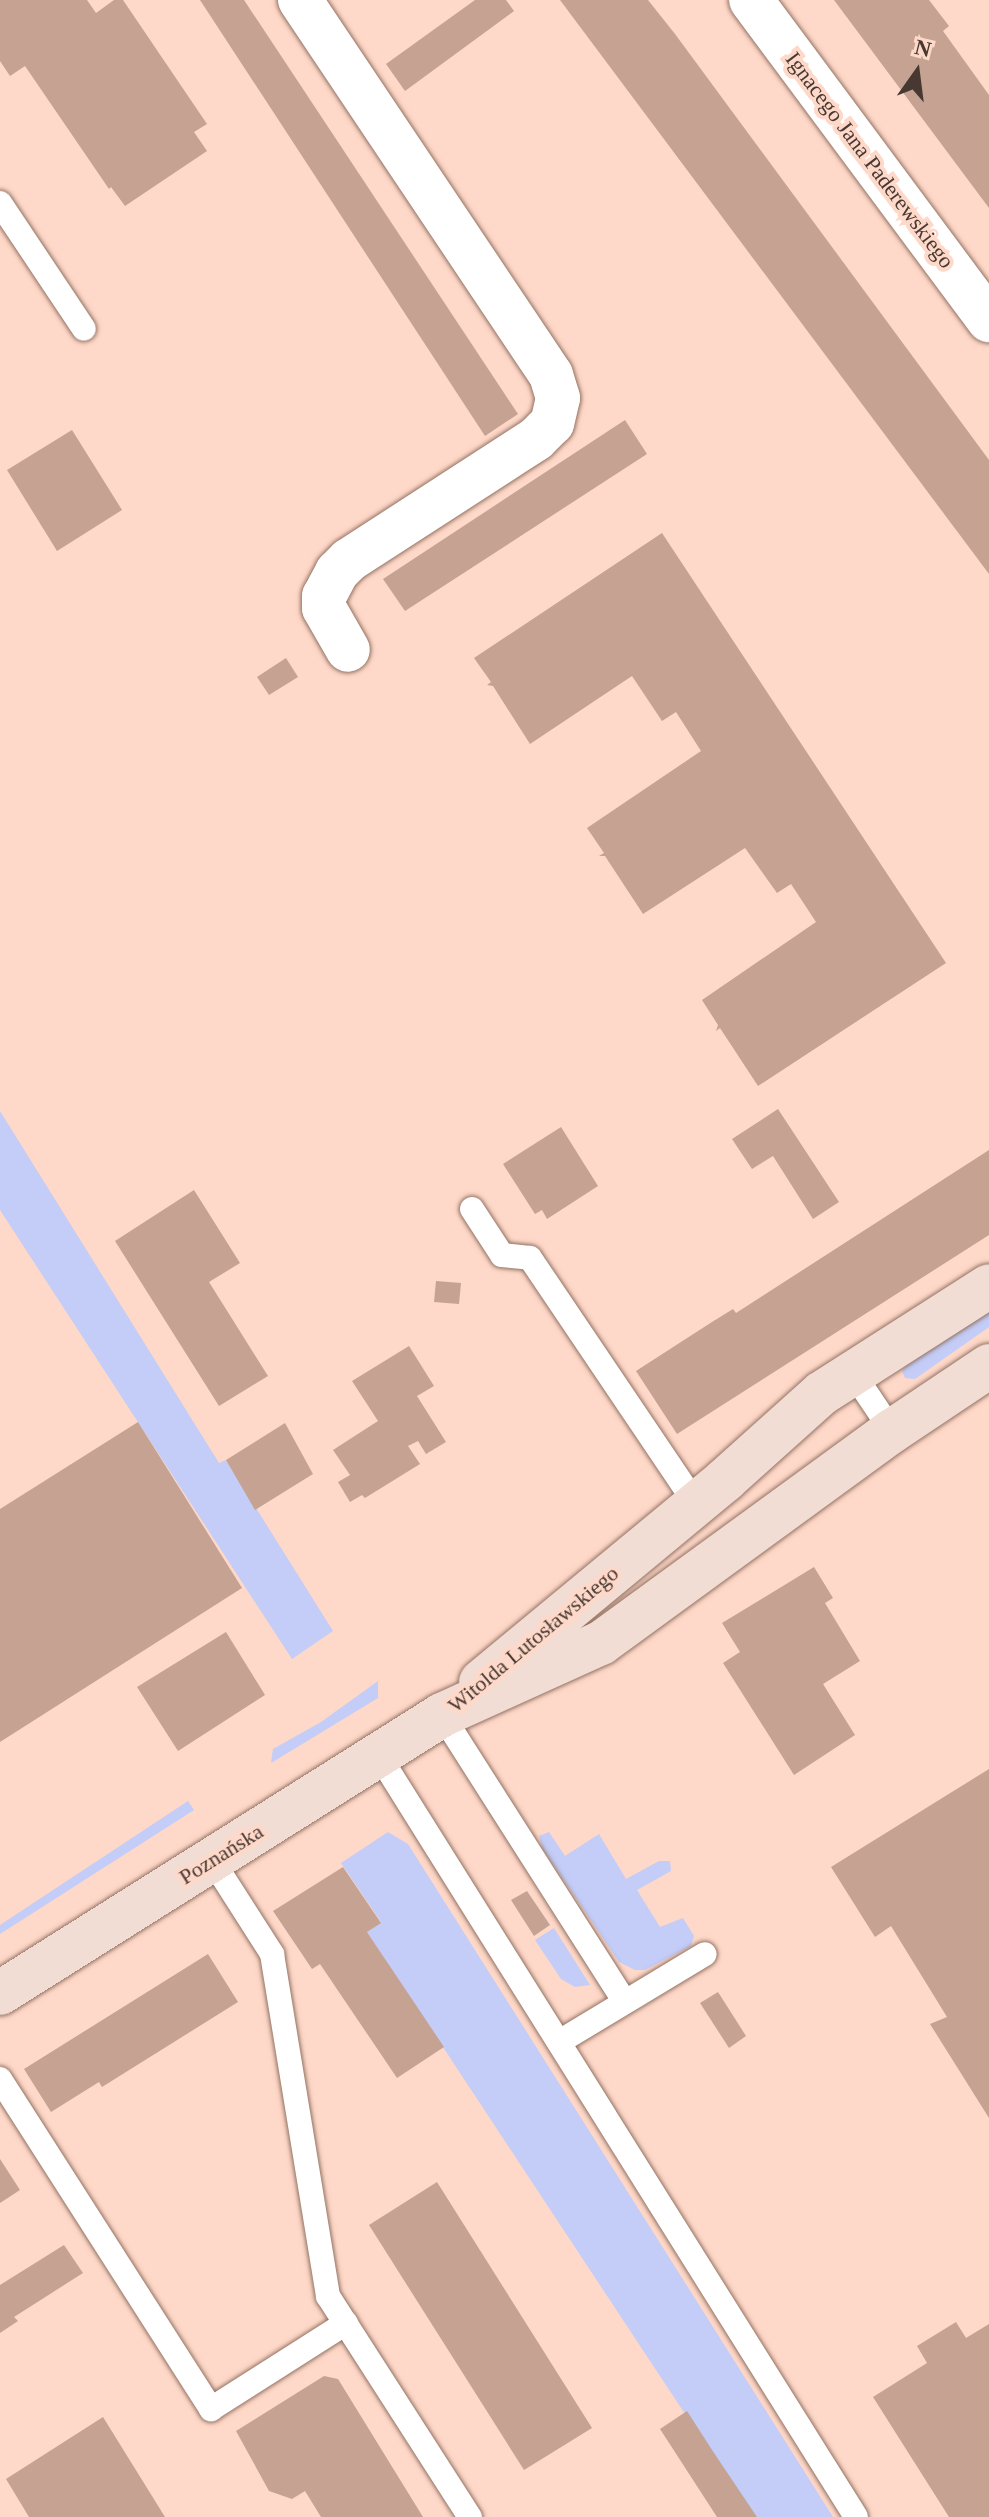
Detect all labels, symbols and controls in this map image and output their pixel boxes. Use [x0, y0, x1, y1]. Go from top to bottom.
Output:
north arrow [877, 32, 957, 112]
text: N [912, 34, 934, 62]
street label: Ignacego Jana Paderewskiego [780, 47, 960, 273]
street label: Witolda Lutosławskiego [442, 1560, 624, 1718]
street label: Poznańska [174, 1818, 268, 1890]

